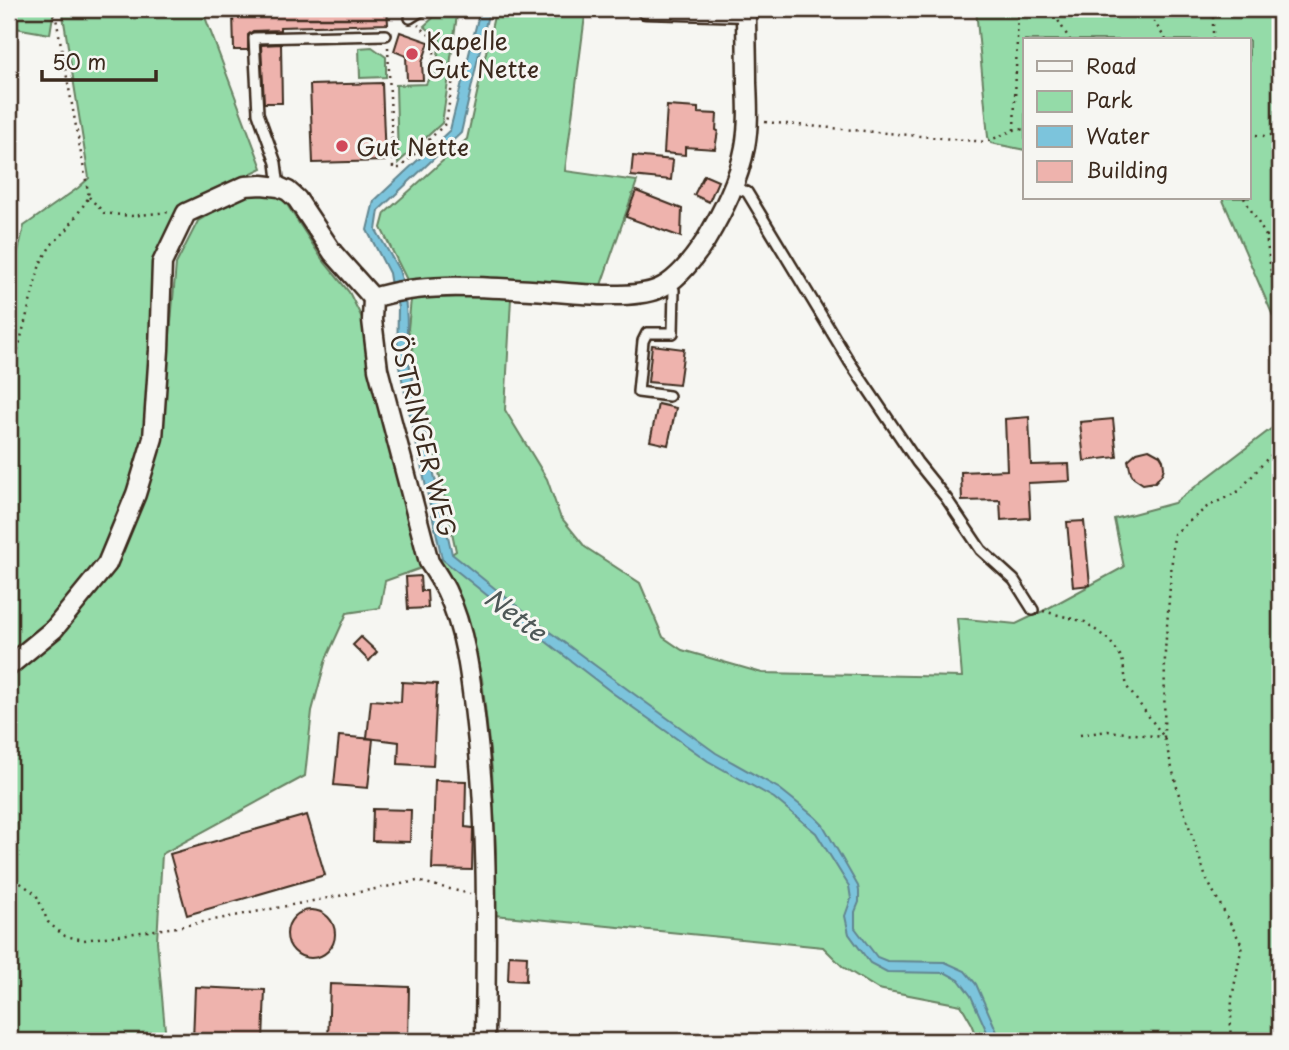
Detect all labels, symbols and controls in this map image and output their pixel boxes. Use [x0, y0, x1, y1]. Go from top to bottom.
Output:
place label: Kapelle Gut Nette [426, 22, 539, 86]
scale bar [42, 38, 156, 82]
legend [1023, 38, 1250, 200]
text: 50 m [52, 45, 106, 77]
marker: Kapelle Gut Nette [404, 46, 420, 62]
text: Road [1086, 49, 1137, 81]
text: Park [1086, 83, 1133, 115]
text: Water [1086, 119, 1150, 151]
place label: Gut Nette [356, 128, 469, 164]
marker: Gut Nette [334, 138, 350, 154]
text: Building [1086, 153, 1168, 185]
street label: ÖSTRINGER WEG [381, 330, 467, 540]
water label: Nette [477, 578, 556, 651]

